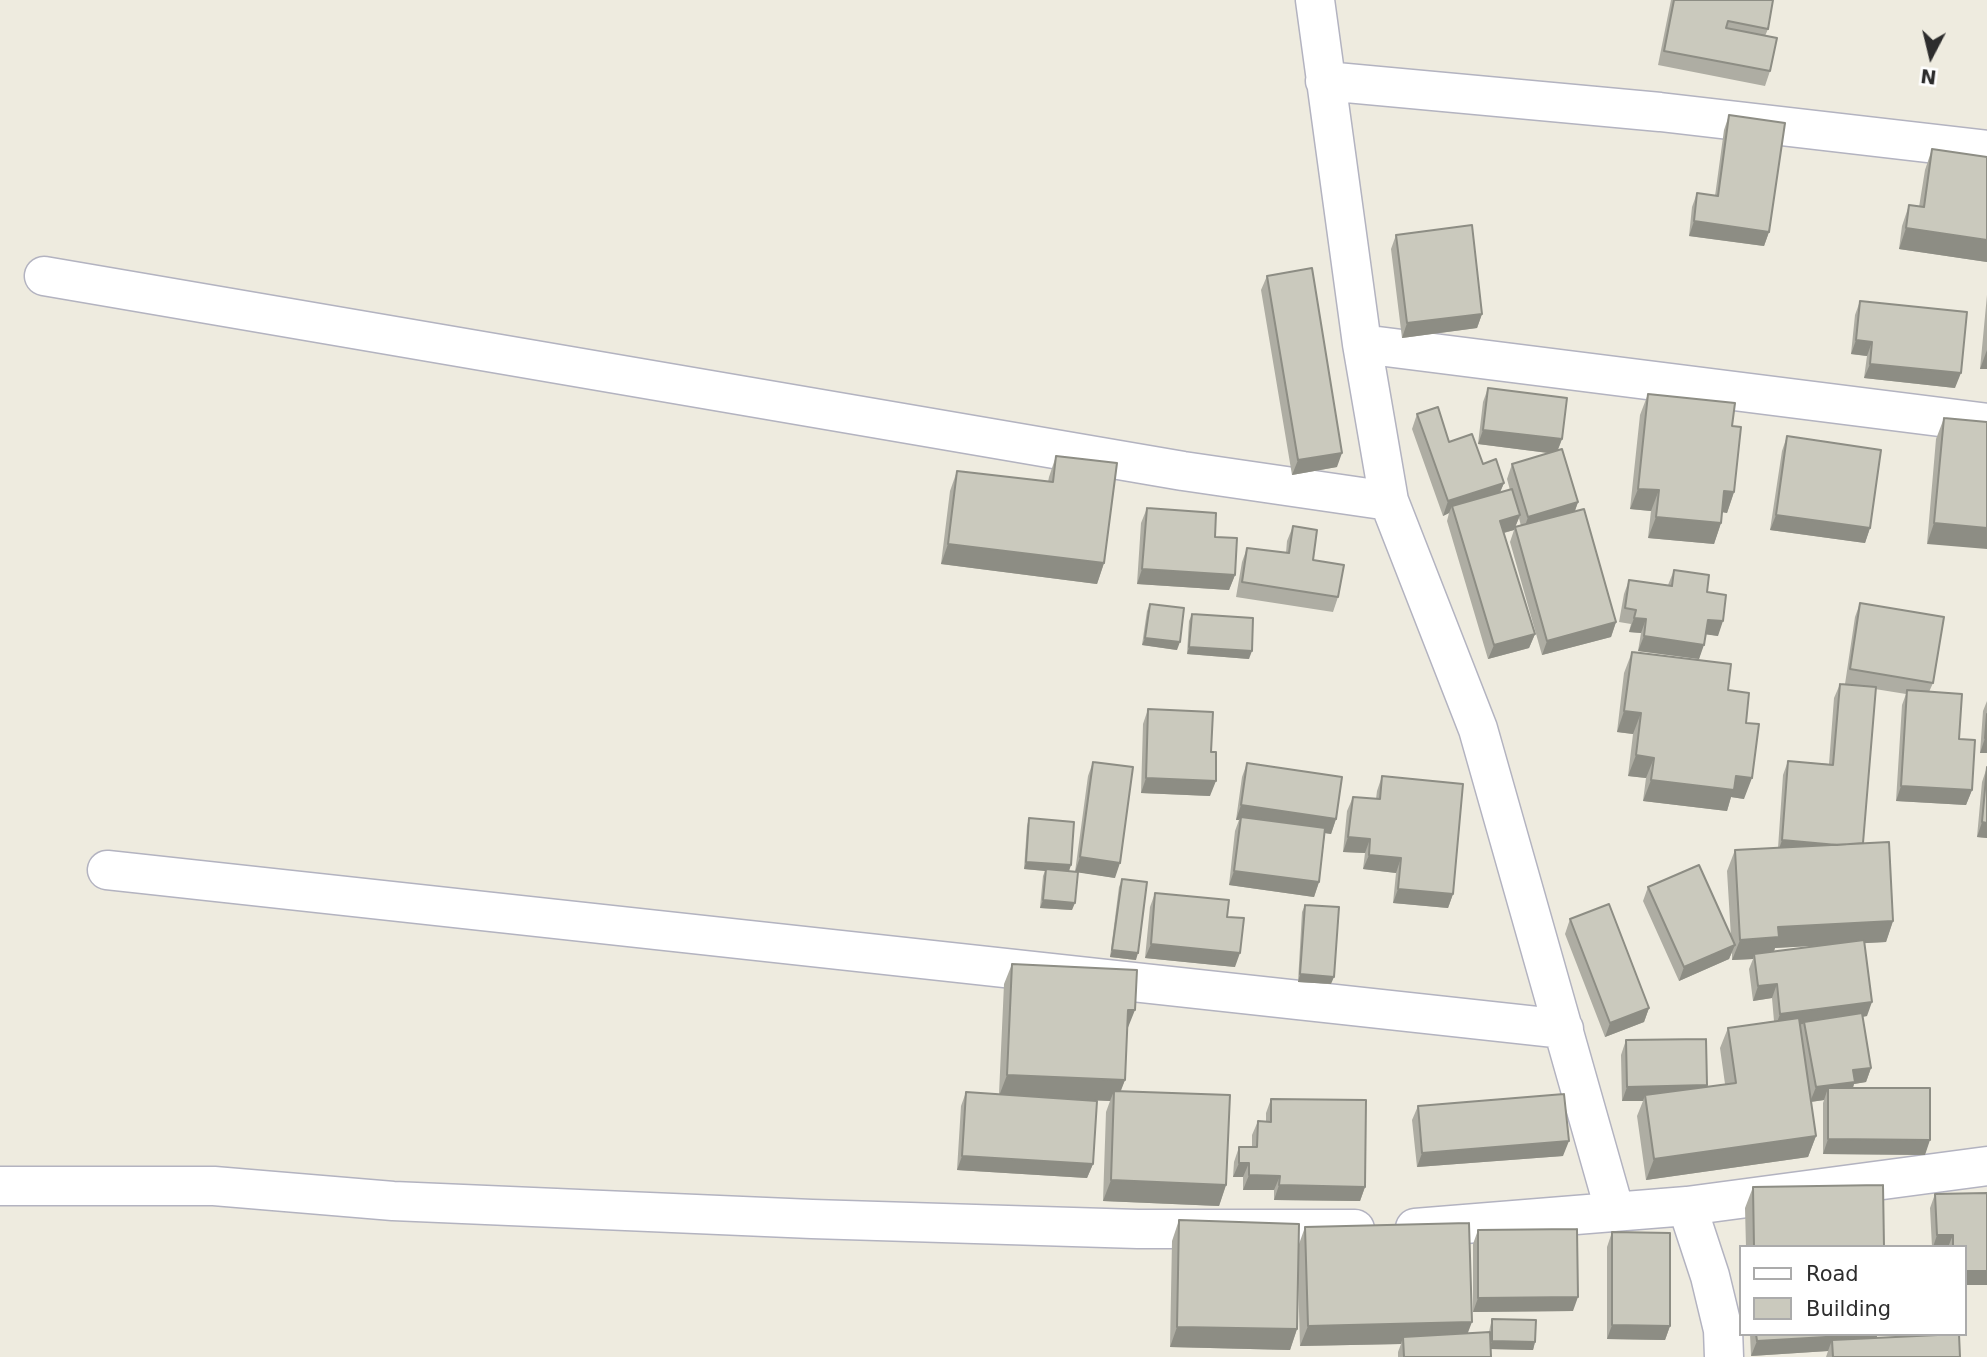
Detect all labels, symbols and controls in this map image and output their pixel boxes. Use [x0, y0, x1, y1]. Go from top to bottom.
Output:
north arrow [1896, 21, 1966, 91]
text: N [1919, 65, 1938, 89]
legend [1738, 1245, 1966, 1336]
text: Road [1806, 1262, 1859, 1286]
text: Building [1806, 1297, 1891, 1321]

